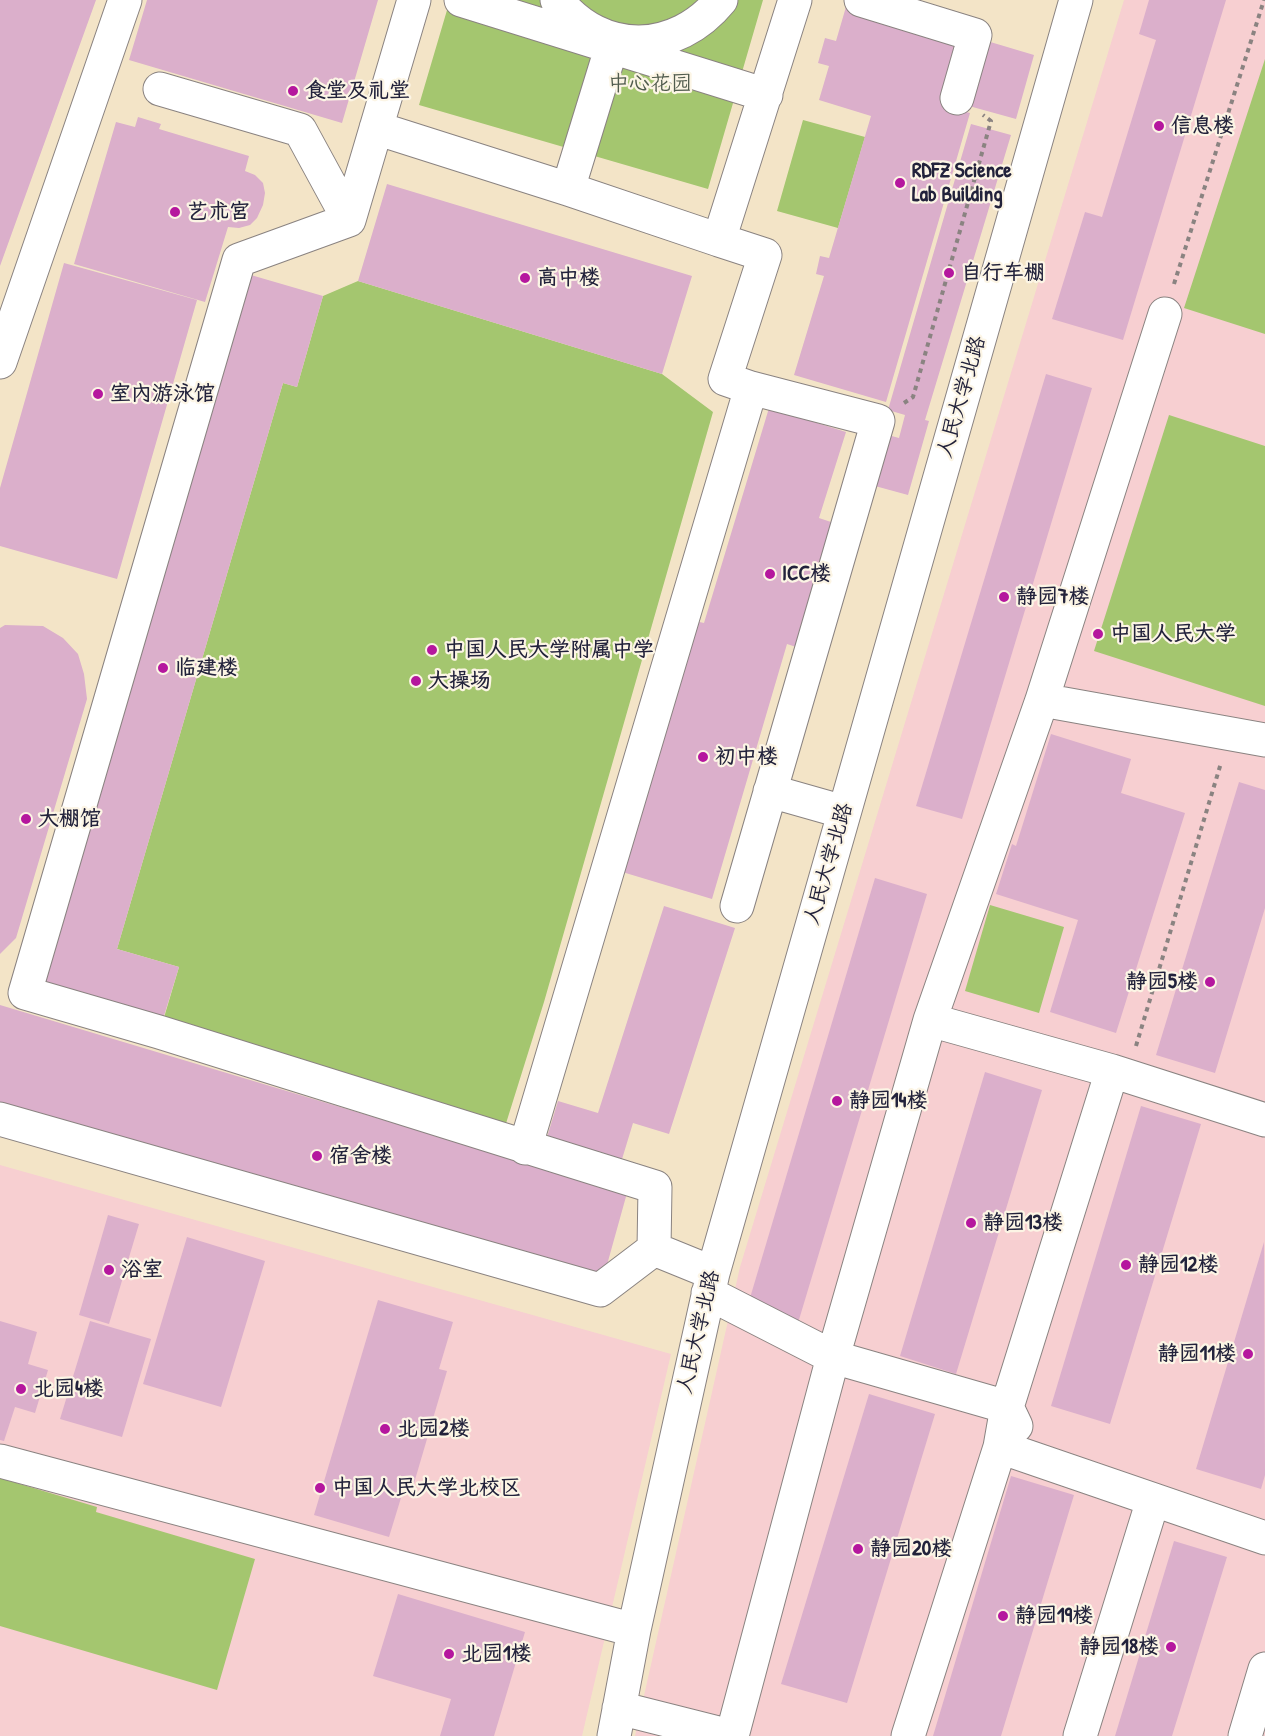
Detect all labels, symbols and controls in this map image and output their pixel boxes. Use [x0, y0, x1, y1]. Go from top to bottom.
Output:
park label: 中心花园 [608, 71, 692, 97]
place label: 食堂及礼堂 [305, 78, 410, 104]
marker: 食堂及礼堂 [286, 84, 300, 98]
place label: 信息楼 [1171, 113, 1234, 139]
marker: 信息楼 [1152, 119, 1166, 133]
place label: RDFZ Science Lab Building [912, 158, 1012, 208]
marker: RDFZ Science Lab Building [893, 176, 907, 190]
place label: 艺术宫 [187, 199, 250, 225]
marker: 艺术宫 [168, 205, 182, 219]
place label: 自行车棚 [961, 260, 1045, 286]
place label: 高中楼 [537, 265, 600, 291]
marker: 自行车棚 [942, 266, 956, 280]
marker: 高中楼 [518, 271, 532, 285]
street label: 人民大学北路 [933, 333, 991, 461]
place label: 室内游泳馆 [110, 381, 215, 407]
marker: 室内游泳馆 [91, 387, 105, 401]
place label: ICC楼 [782, 561, 831, 587]
marker: ICC楼 [763, 567, 777, 581]
place label: 静园7楼 [1016, 584, 1089, 610]
marker: 静园7楼 [997, 590, 1011, 604]
place label: 中国人民大学 [1110, 621, 1236, 647]
marker: 中国人民大学 [1091, 627, 1105, 641]
place label: 中国人民大学附属中学 [444, 637, 654, 663]
marker: 中国人民大学附属中学 [425, 643, 439, 657]
place label: 临建楼 [175, 655, 238, 681]
marker: 临建楼 [156, 661, 170, 675]
place label: 大操场 [428, 668, 491, 694]
marker: 大操场 [409, 674, 423, 688]
place label: 初中楼 [715, 744, 778, 770]
marker: 初中楼 [696, 750, 710, 764]
street label: 人民大学北路 [800, 800, 858, 928]
place label: 大棚馆 [38, 806, 101, 832]
marker: 大棚馆 [19, 812, 33, 826]
place label: 静园5楼 [1126, 969, 1198, 995]
marker: 静园5楼 [1203, 975, 1217, 989]
place label: 静园14楼 [849, 1088, 927, 1114]
marker: 静园14楼 [830, 1094, 844, 1108]
place label: 宿舍楼 [329, 1143, 392, 1169]
marker: 宿舍楼 [310, 1149, 324, 1163]
place label: 静园13楼 [983, 1210, 1063, 1236]
marker: 静园13楼 [964, 1216, 978, 1230]
place label: 静园12楼 [1138, 1252, 1218, 1278]
place label: 浴室 [121, 1257, 163, 1283]
marker: 静园12楼 [1119, 1258, 1133, 1272]
marker: 浴室 [102, 1263, 116, 1277]
street label: 人民大学北路 [673, 1268, 725, 1396]
place label: 静园11楼 [1158, 1341, 1236, 1367]
marker: 静园11楼 [1241, 1347, 1255, 1361]
place label: 北园4楼 [33, 1376, 104, 1402]
marker: 北园4楼 [14, 1382, 28, 1396]
place label: 北园2楼 [397, 1416, 470, 1442]
marker: 北园2楼 [378, 1422, 392, 1436]
place label: 中国人民大学北校区 [332, 1475, 521, 1501]
marker: 中国人民大学北校区 [313, 1481, 327, 1495]
place label: 静园20楼 [870, 1536, 952, 1562]
marker: 静园20楼 [851, 1542, 865, 1556]
place label: 静园19楼 [1015, 1603, 1093, 1629]
marker: 静园19楼 [996, 1609, 1010, 1623]
place label: 静园18楼 [1079, 1634, 1159, 1660]
marker: 静园18楼 [1164, 1640, 1178, 1654]
place label: 北园1楼 [461, 1641, 532, 1667]
marker: 北园1楼 [442, 1647, 456, 1661]

